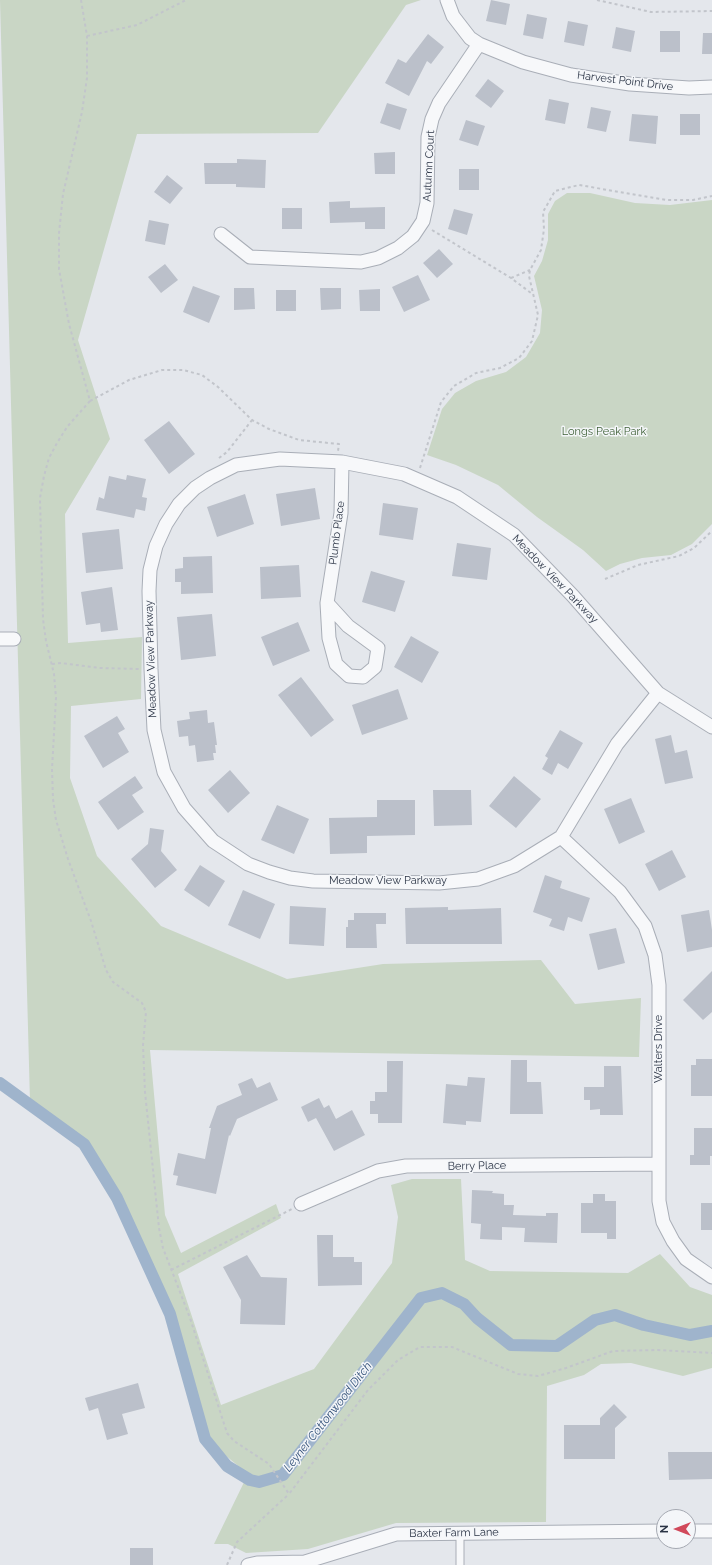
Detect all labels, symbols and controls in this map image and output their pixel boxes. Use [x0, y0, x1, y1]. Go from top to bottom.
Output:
street label: Harvest Point Drive [576, 69, 674, 93]
street label: Autumn Court [421, 130, 437, 202]
park label: Longs Peak Park [562, 425, 646, 439]
street label: Plumb Place [327, 500, 347, 566]
street label: Meadow View Parkway [509, 532, 601, 626]
street label: Meadow View Parkway [142, 600, 160, 718]
street label: Meadow View Parkway [329, 874, 447, 888]
street label: Walters Drive [652, 1015, 666, 1083]
street label: Berry Place [448, 1159, 506, 1173]
water label: Leyner Cottonwood Ditch [281, 1359, 375, 1475]
north arrow [656, 1509, 696, 1549]
text: N [658, 1525, 671, 1533]
street label: Baxter Farm Lane [409, 1526, 499, 1540]

